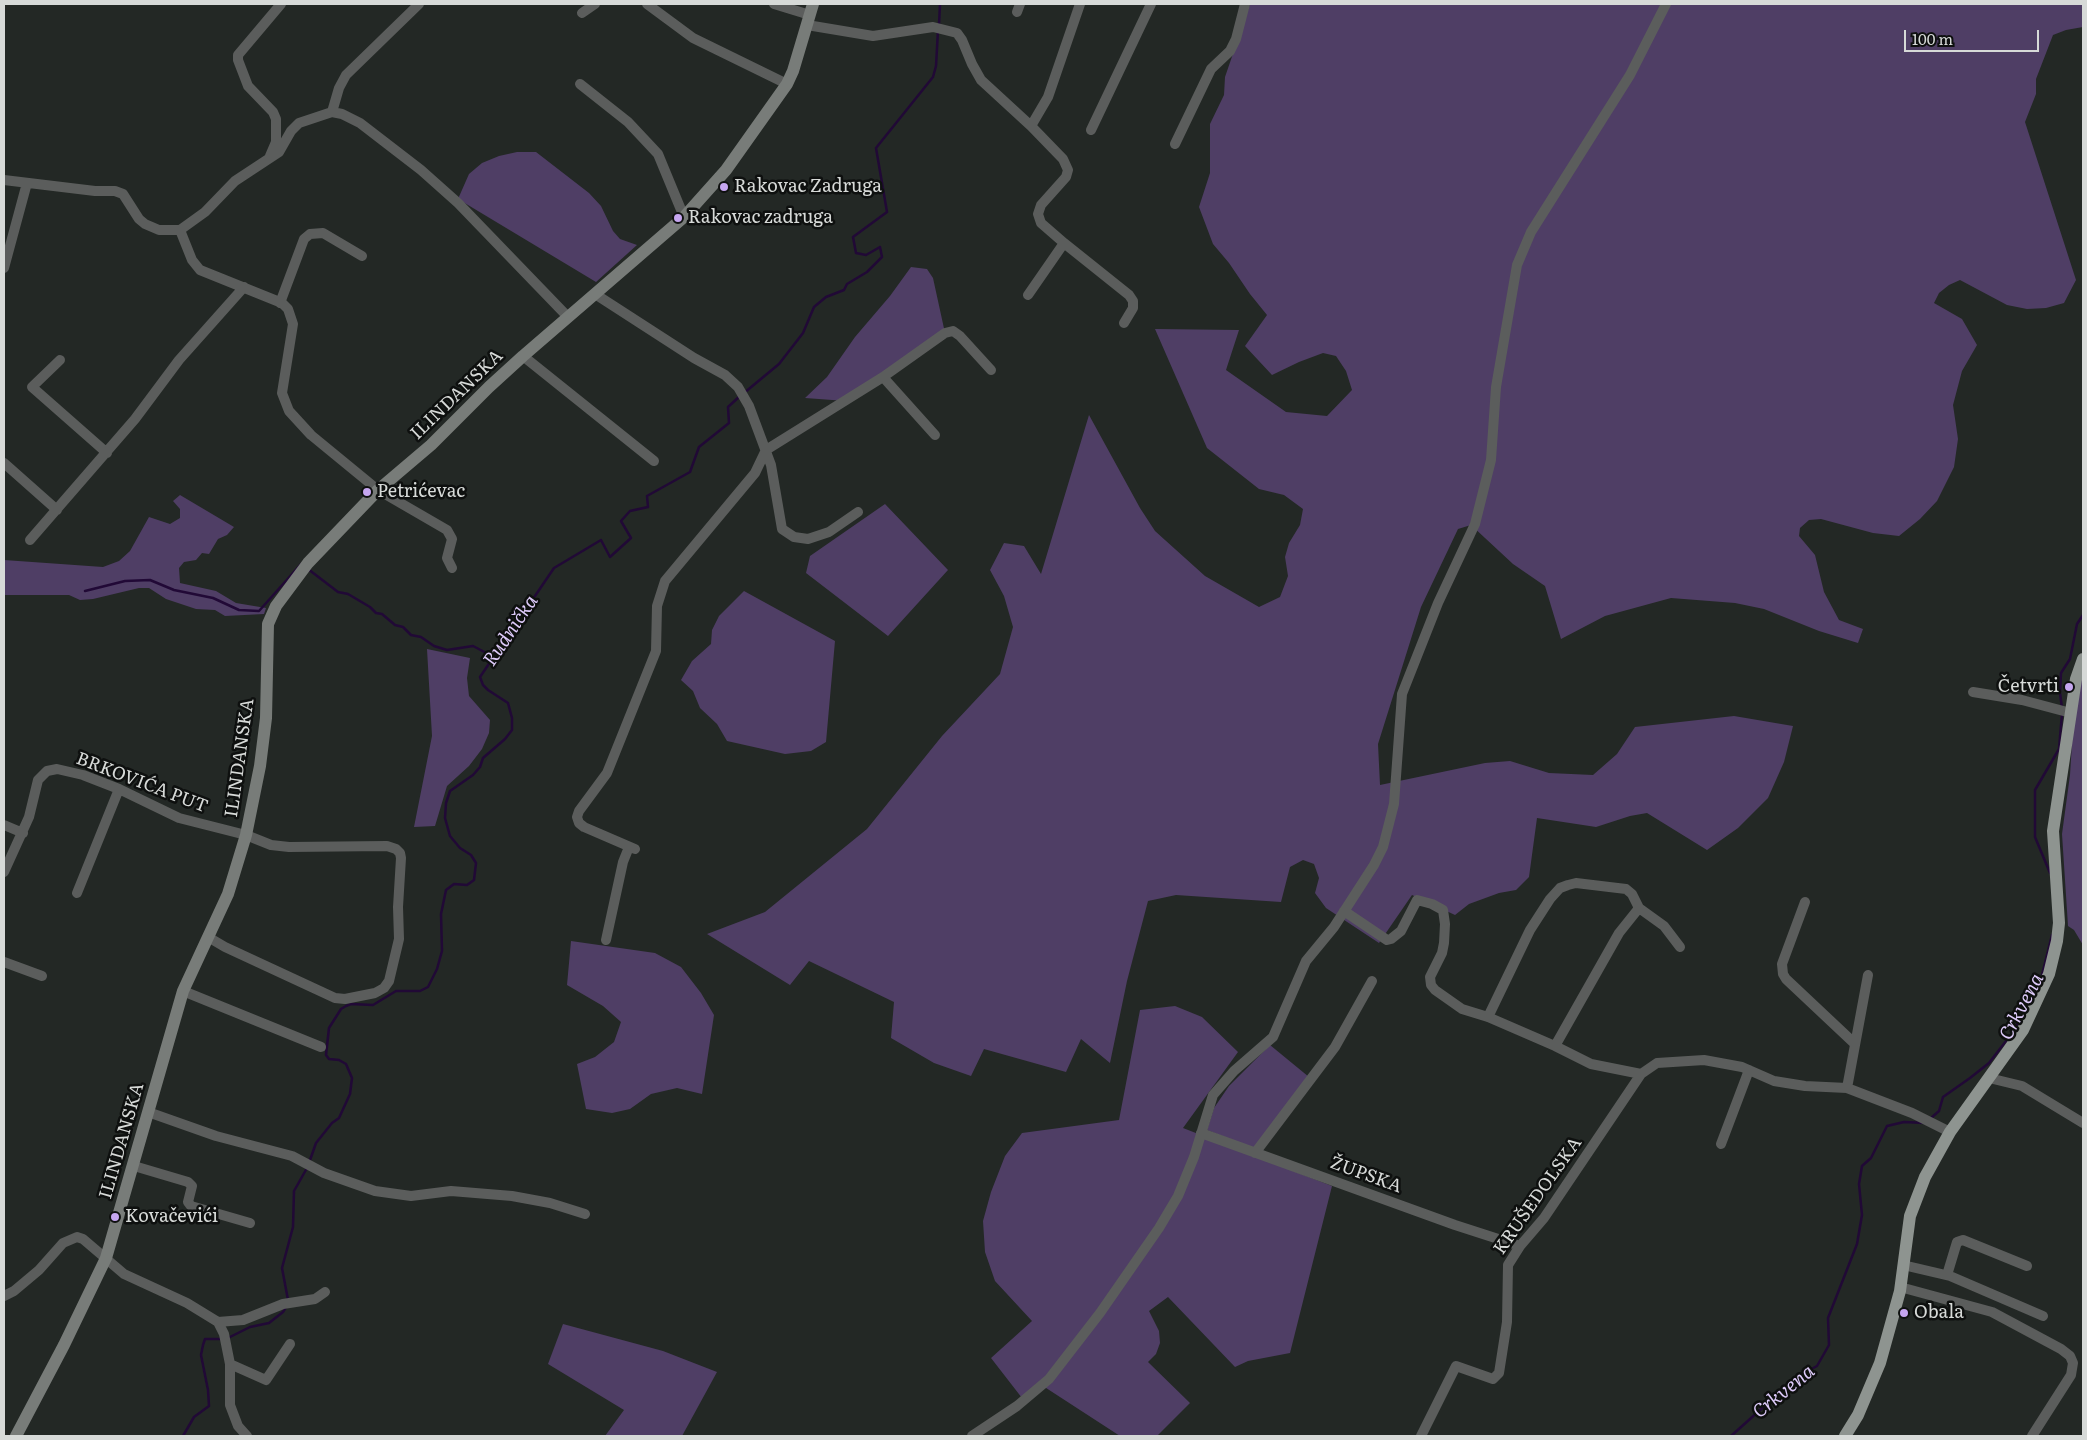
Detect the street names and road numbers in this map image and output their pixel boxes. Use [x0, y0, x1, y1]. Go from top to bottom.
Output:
street label: ILINDANSKA [406, 346, 508, 444]
street label: ILINDANSKA [221, 697, 259, 819]
street label: BRKOVIĆA PUT [73, 748, 211, 818]
street label: ILINDANSKA [95, 1080, 149, 1202]
street label: KRUŠEDOLSKA [1489, 1133, 1587, 1259]
street label: ŽUPSKA [1327, 1152, 1405, 1198]

